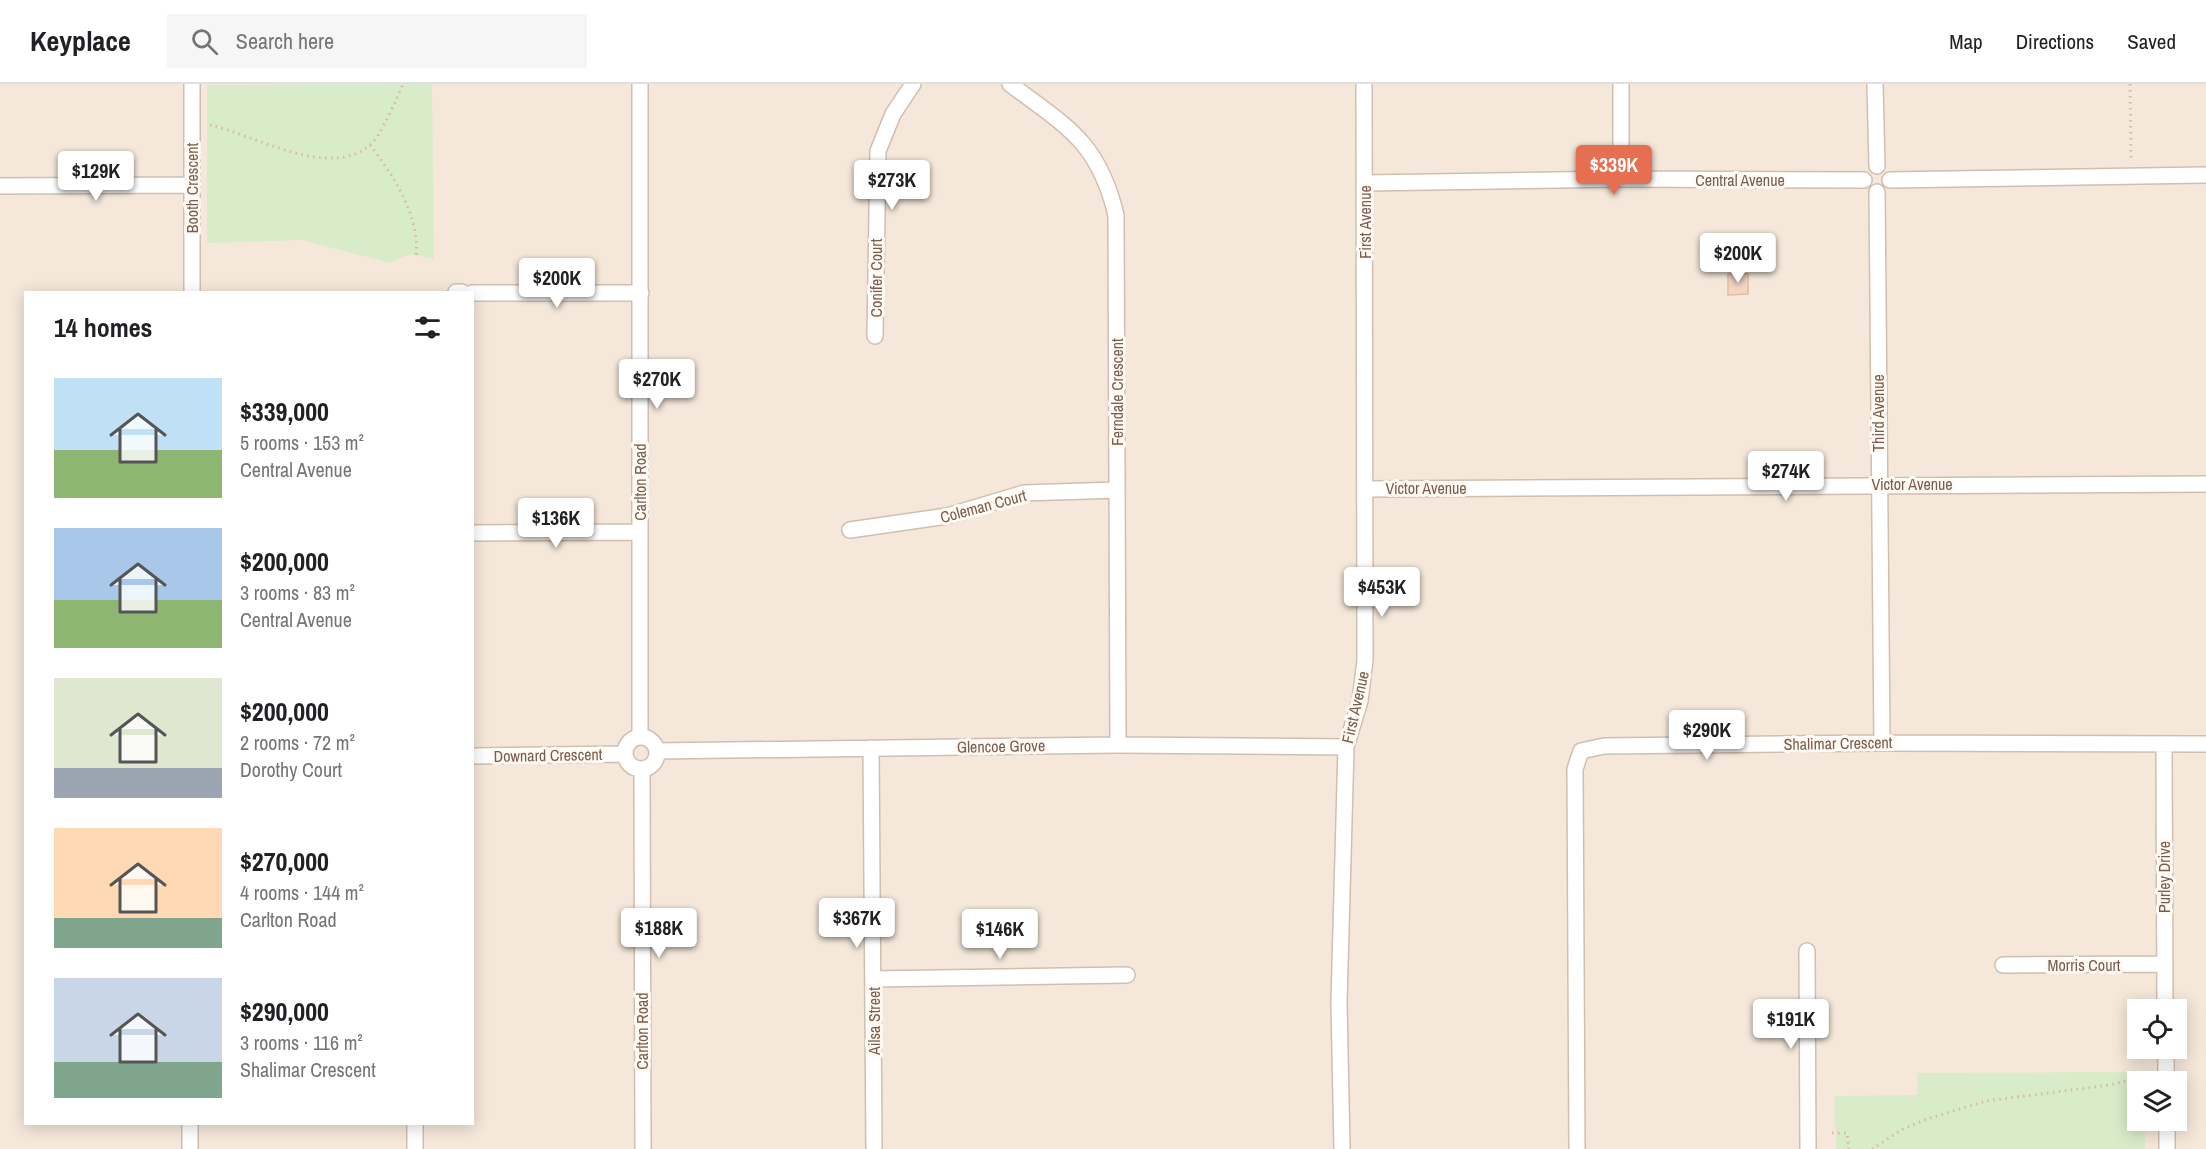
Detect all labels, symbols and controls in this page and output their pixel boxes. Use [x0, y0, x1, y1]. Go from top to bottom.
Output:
search box [167, 14, 587, 68]
text: Keyplace [30, 22, 131, 60]
icon: search [188, 25, 221, 58]
text: Search here [236, 26, 334, 56]
text: Map [1949, 27, 1983, 56]
text: Directions [2016, 27, 2094, 56]
text: Saved [2127, 27, 2176, 56]
street label: Booth Crescent [181, 142, 203, 233]
pin: $339K [1572, 145, 1656, 196]
pin: $129K [54, 151, 138, 202]
text: $339K [1590, 151, 1638, 178]
text: $129K [72, 157, 120, 184]
pin: $273K [850, 160, 934, 211]
text: $273K [868, 166, 916, 193]
street label: Central Avenue [1695, 169, 1785, 191]
street label: First Avenue [1354, 185, 1376, 259]
pin: $200K [1696, 233, 1780, 284]
street label: Conifer Court [865, 238, 887, 317]
text: $200K [1714, 239, 1762, 266]
pin: $200K [515, 258, 599, 309]
text: $200K [533, 264, 581, 291]
text: 14 homes [54, 310, 152, 345]
icon: filters [411, 311, 444, 344]
street label: Ferndale Crescent [1106, 338, 1128, 446]
pin: $270K [615, 359, 699, 410]
text: $270K [633, 365, 681, 392]
street label: Third Avenue [1867, 374, 1889, 452]
text: $339,000 [240, 394, 329, 429]
icon: home [102, 402, 174, 474]
text: 5 rooms · 153 m² [240, 429, 364, 456]
street label: Carlton Road [629, 443, 651, 521]
pin: $274K [1744, 451, 1828, 502]
text: Central Avenue [240, 456, 352, 483]
text: $274K [1762, 457, 1810, 484]
street label: Victor Avenue [1871, 473, 1953, 495]
street label: Victor Avenue [1385, 477, 1467, 499]
street label: Coleman Court [938, 484, 1029, 528]
pin: $136K [514, 498, 598, 549]
text: $136K [532, 504, 580, 531]
text: $200,000 [240, 544, 329, 579]
icon: home [102, 552, 174, 624]
pin: $453K [1340, 567, 1424, 618]
text: $453K [1358, 573, 1406, 600]
text: 3 rooms · 83 m² [240, 579, 355, 606]
text: Central Avenue [240, 606, 352, 633]
street label: First Avenue [1336, 669, 1374, 745]
text: $200,000 [240, 694, 329, 729]
icon: home [102, 702, 174, 774]
pin: $290K [1665, 710, 1749, 761]
text: $290K [1683, 716, 1731, 743]
text: 2 rooms · 72 m² [240, 729, 355, 756]
street label: Shalimar Crescent [1783, 731, 1893, 755]
street label: Glencoe Grove [957, 734, 1045, 758]
street label: Downard Crescent [493, 743, 603, 767]
text: Dorothy Court [240, 756, 342, 783]
street label: Purley Drive [2153, 841, 2175, 913]
text: $270,000 [240, 844, 329, 879]
icon: home [102, 852, 174, 924]
text: 4 rooms · 144 m² [240, 879, 364, 906]
pin: $367K [815, 898, 899, 949]
text: $367K [833, 904, 881, 931]
text: Carlton Road [240, 906, 337, 933]
pin: $188K [617, 908, 701, 959]
pin: $146K [958, 909, 1042, 960]
text: $188K [635, 914, 683, 941]
text: $146K [976, 915, 1024, 942]
street label: Morris Court [2048, 954, 2121, 976]
street label: Ailsa Street [863, 987, 885, 1056]
street label: Carlton Road [631, 992, 653, 1070]
text: $290,000 [240, 994, 329, 1029]
pin: $191K [1749, 999, 1833, 1050]
map controls [2127, 999, 2187, 1131]
button: locate [2127, 999, 2187, 1059]
icon: home [102, 1002, 174, 1074]
text: $191K [1767, 1005, 1815, 1032]
text: 3 rooms · 116 m² [240, 1029, 363, 1056]
text: Shalimar Crescent [240, 1056, 376, 1083]
button: layers [2127, 1071, 2187, 1131]

